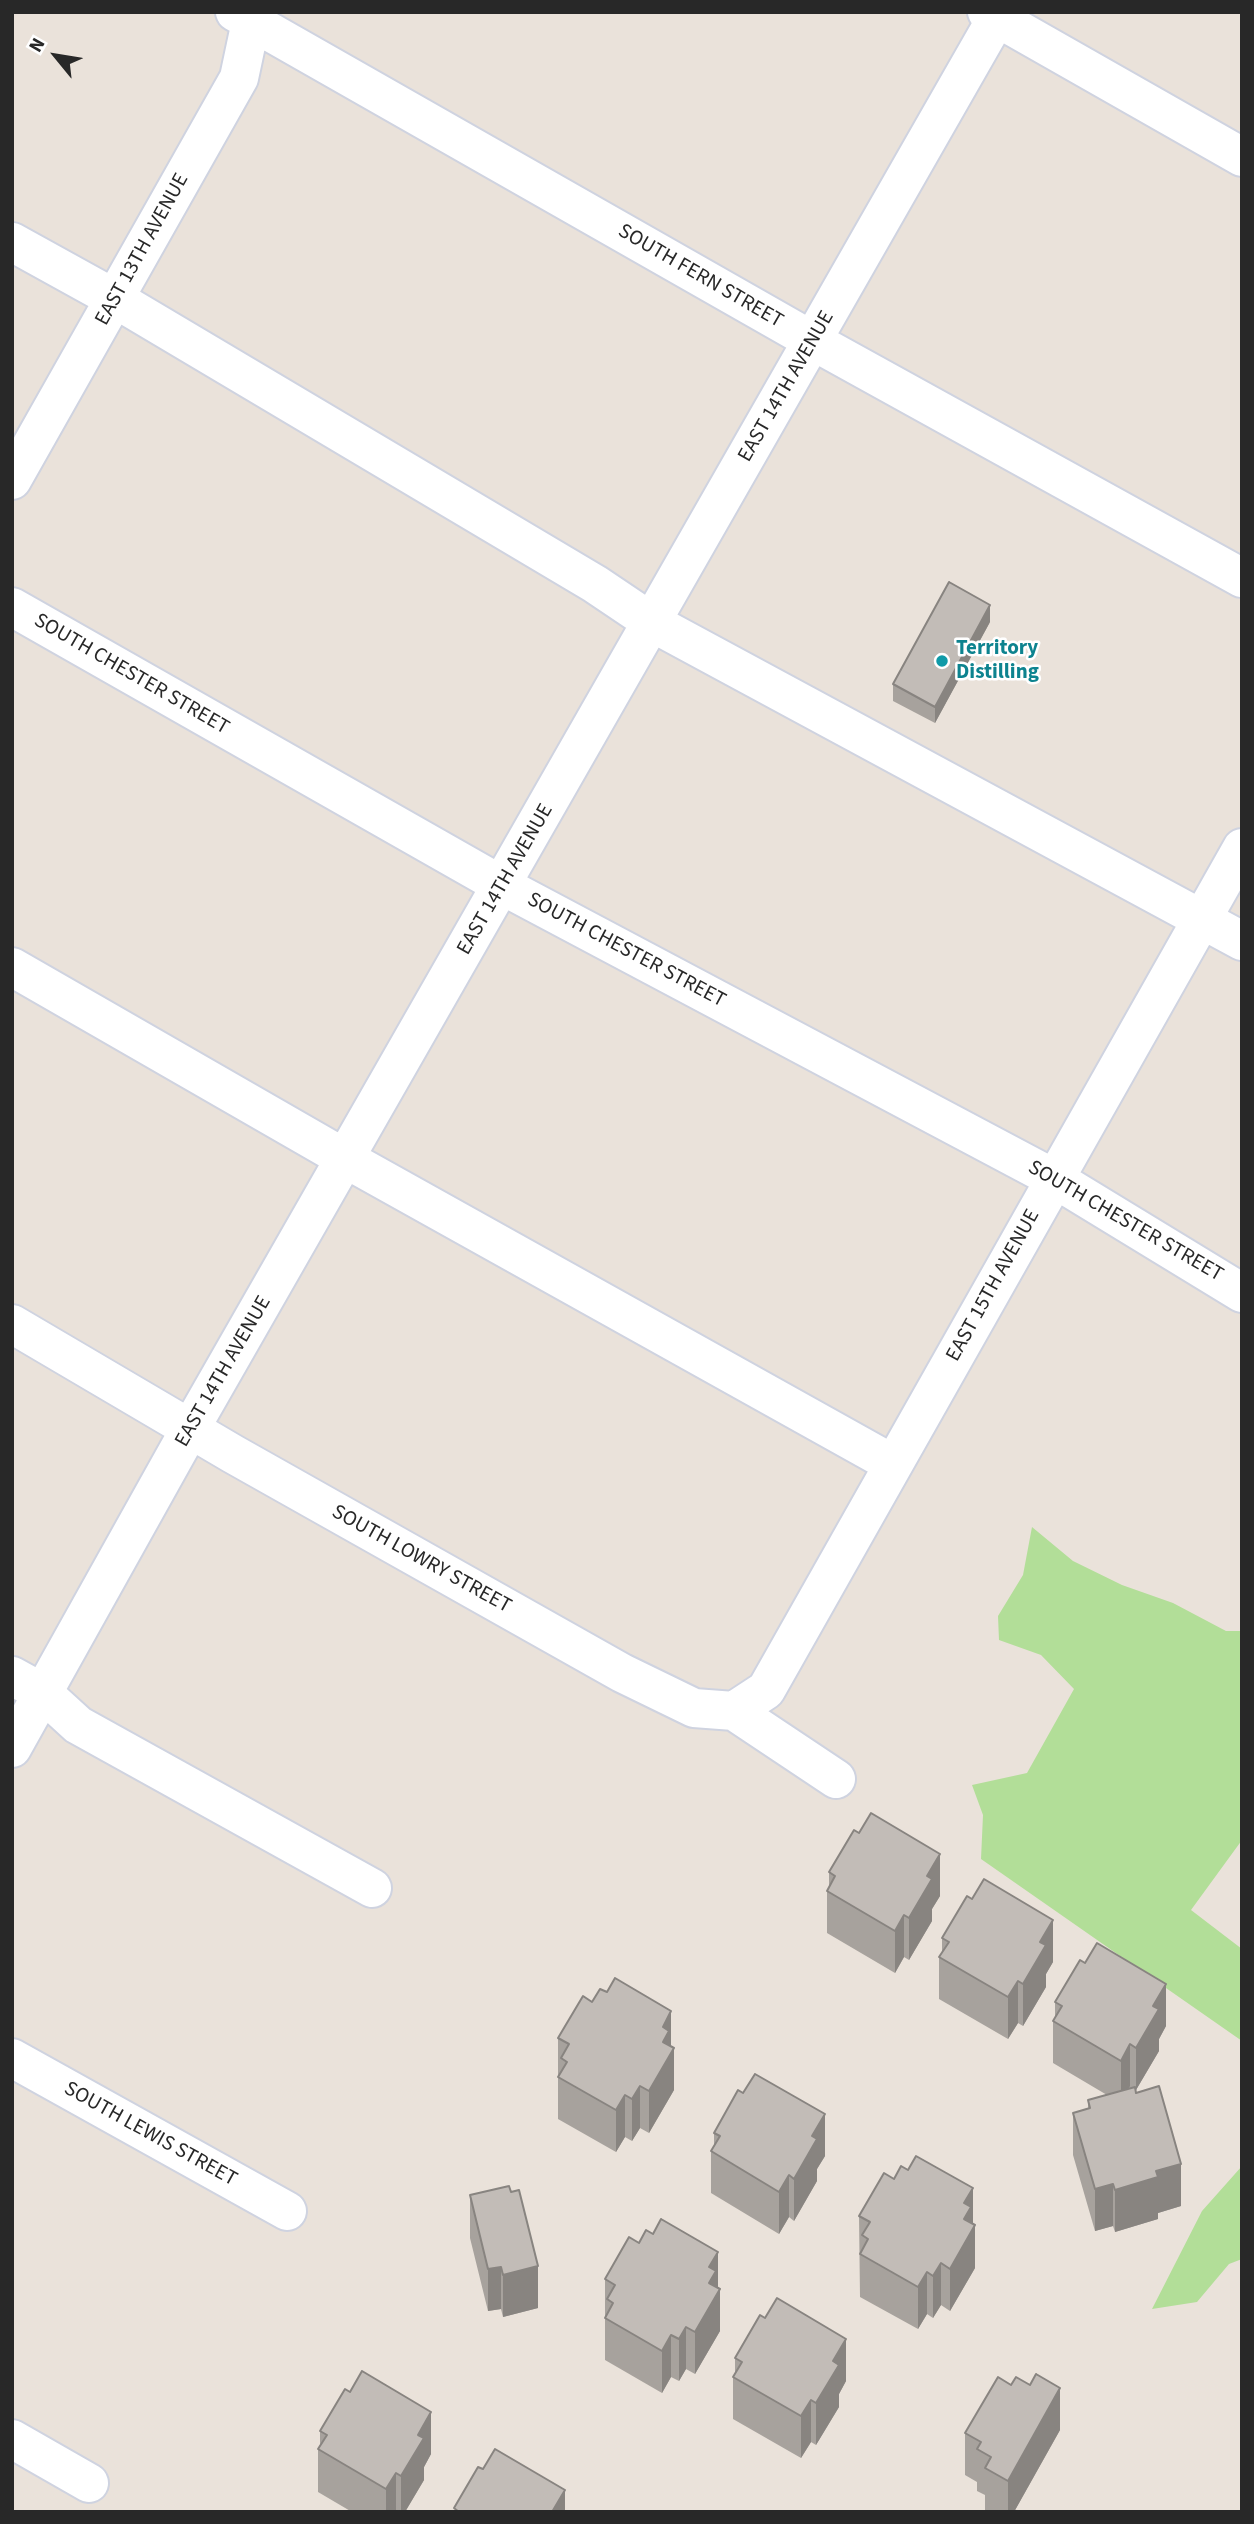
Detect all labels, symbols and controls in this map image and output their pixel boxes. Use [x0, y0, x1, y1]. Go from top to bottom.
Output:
north arrow [21, 21, 91, 91]
text: N [23, 33, 52, 57]
street label: EAST 13TH AVENUE [91, 170, 195, 330]
street label: SOUTH FERN STREET [613, 219, 787, 335]
street label: EAST 14TH AVENUE [734, 307, 840, 467]
street label: SOUTH CHESTER STREET [29, 609, 233, 741]
place label: Territory Distilling [956, 636, 1039, 686]
marker: Territory Distilling [934, 653, 950, 669]
street label: EAST 14TH AVENUE [453, 800, 559, 960]
street label: SOUTH CHESTER STREET [522, 888, 730, 1014]
street label: SOUTH CHESTER STREET [1023, 1156, 1227, 1288]
street label: EAST 15TH AVENUE [942, 1206, 1046, 1366]
street label: EAST 14TH AVENUE [171, 1292, 277, 1452]
street label: SOUTH LOWRY STREET [327, 1500, 515, 1620]
street label: SOUTH LEWIS STREET [59, 2077, 241, 2193]

